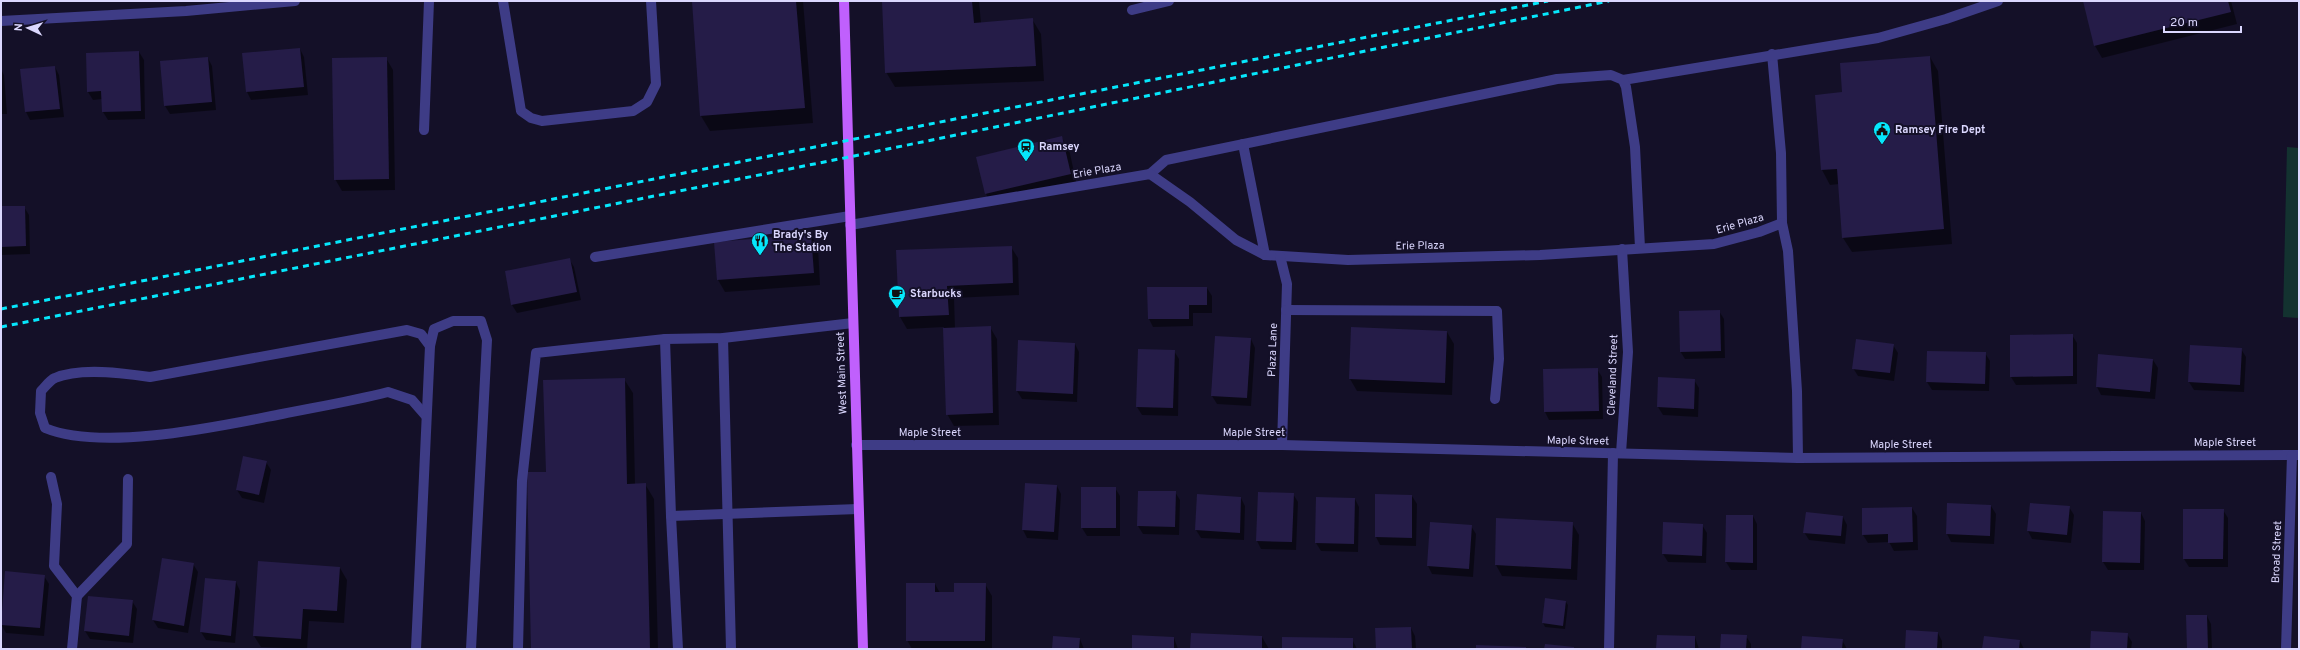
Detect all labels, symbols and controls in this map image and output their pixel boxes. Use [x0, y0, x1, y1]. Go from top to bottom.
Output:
north arrow [8, 8, 48, 48]
scale bar [2164, 8, 2241, 34]
text: 20 m [2170, 15, 2198, 31]
text: N [12, 23, 26, 32]
public building icon: Ramsey Fire Dept [1872, 120, 1892, 145]
place label: Ramsey Fire Dept [1895, 123, 1985, 137]
station icon: Ramsey [1016, 137, 1036, 162]
place label: Ramsey [1039, 140, 1080, 154]
street label: Erie Plaza [1072, 160, 1123, 182]
street label: Erie Plaza [1715, 210, 1766, 237]
place label: Brady's By The Station [773, 228, 832, 255]
restaurant icon: Brady's By The Station [750, 231, 770, 256]
street label: Erie Plaza [1395, 239, 1445, 253]
cafe icon: Starbucks [887, 284, 907, 309]
place label: Starbucks [910, 287, 962, 301]
street label: Plaza Lane [1265, 323, 1281, 377]
street label: West Main Street [834, 331, 850, 415]
street label: Cleveland Street [1605, 334, 1621, 416]
street label: Maple Street [899, 426, 961, 440]
street label: Maple Street [1223, 426, 1285, 440]
street label: Maple Street [1547, 433, 1609, 449]
street label: Maple Street [2194, 436, 2256, 450]
street label: Maple Street [1870, 438, 1932, 452]
street label: Broad Street [2269, 521, 2285, 583]

